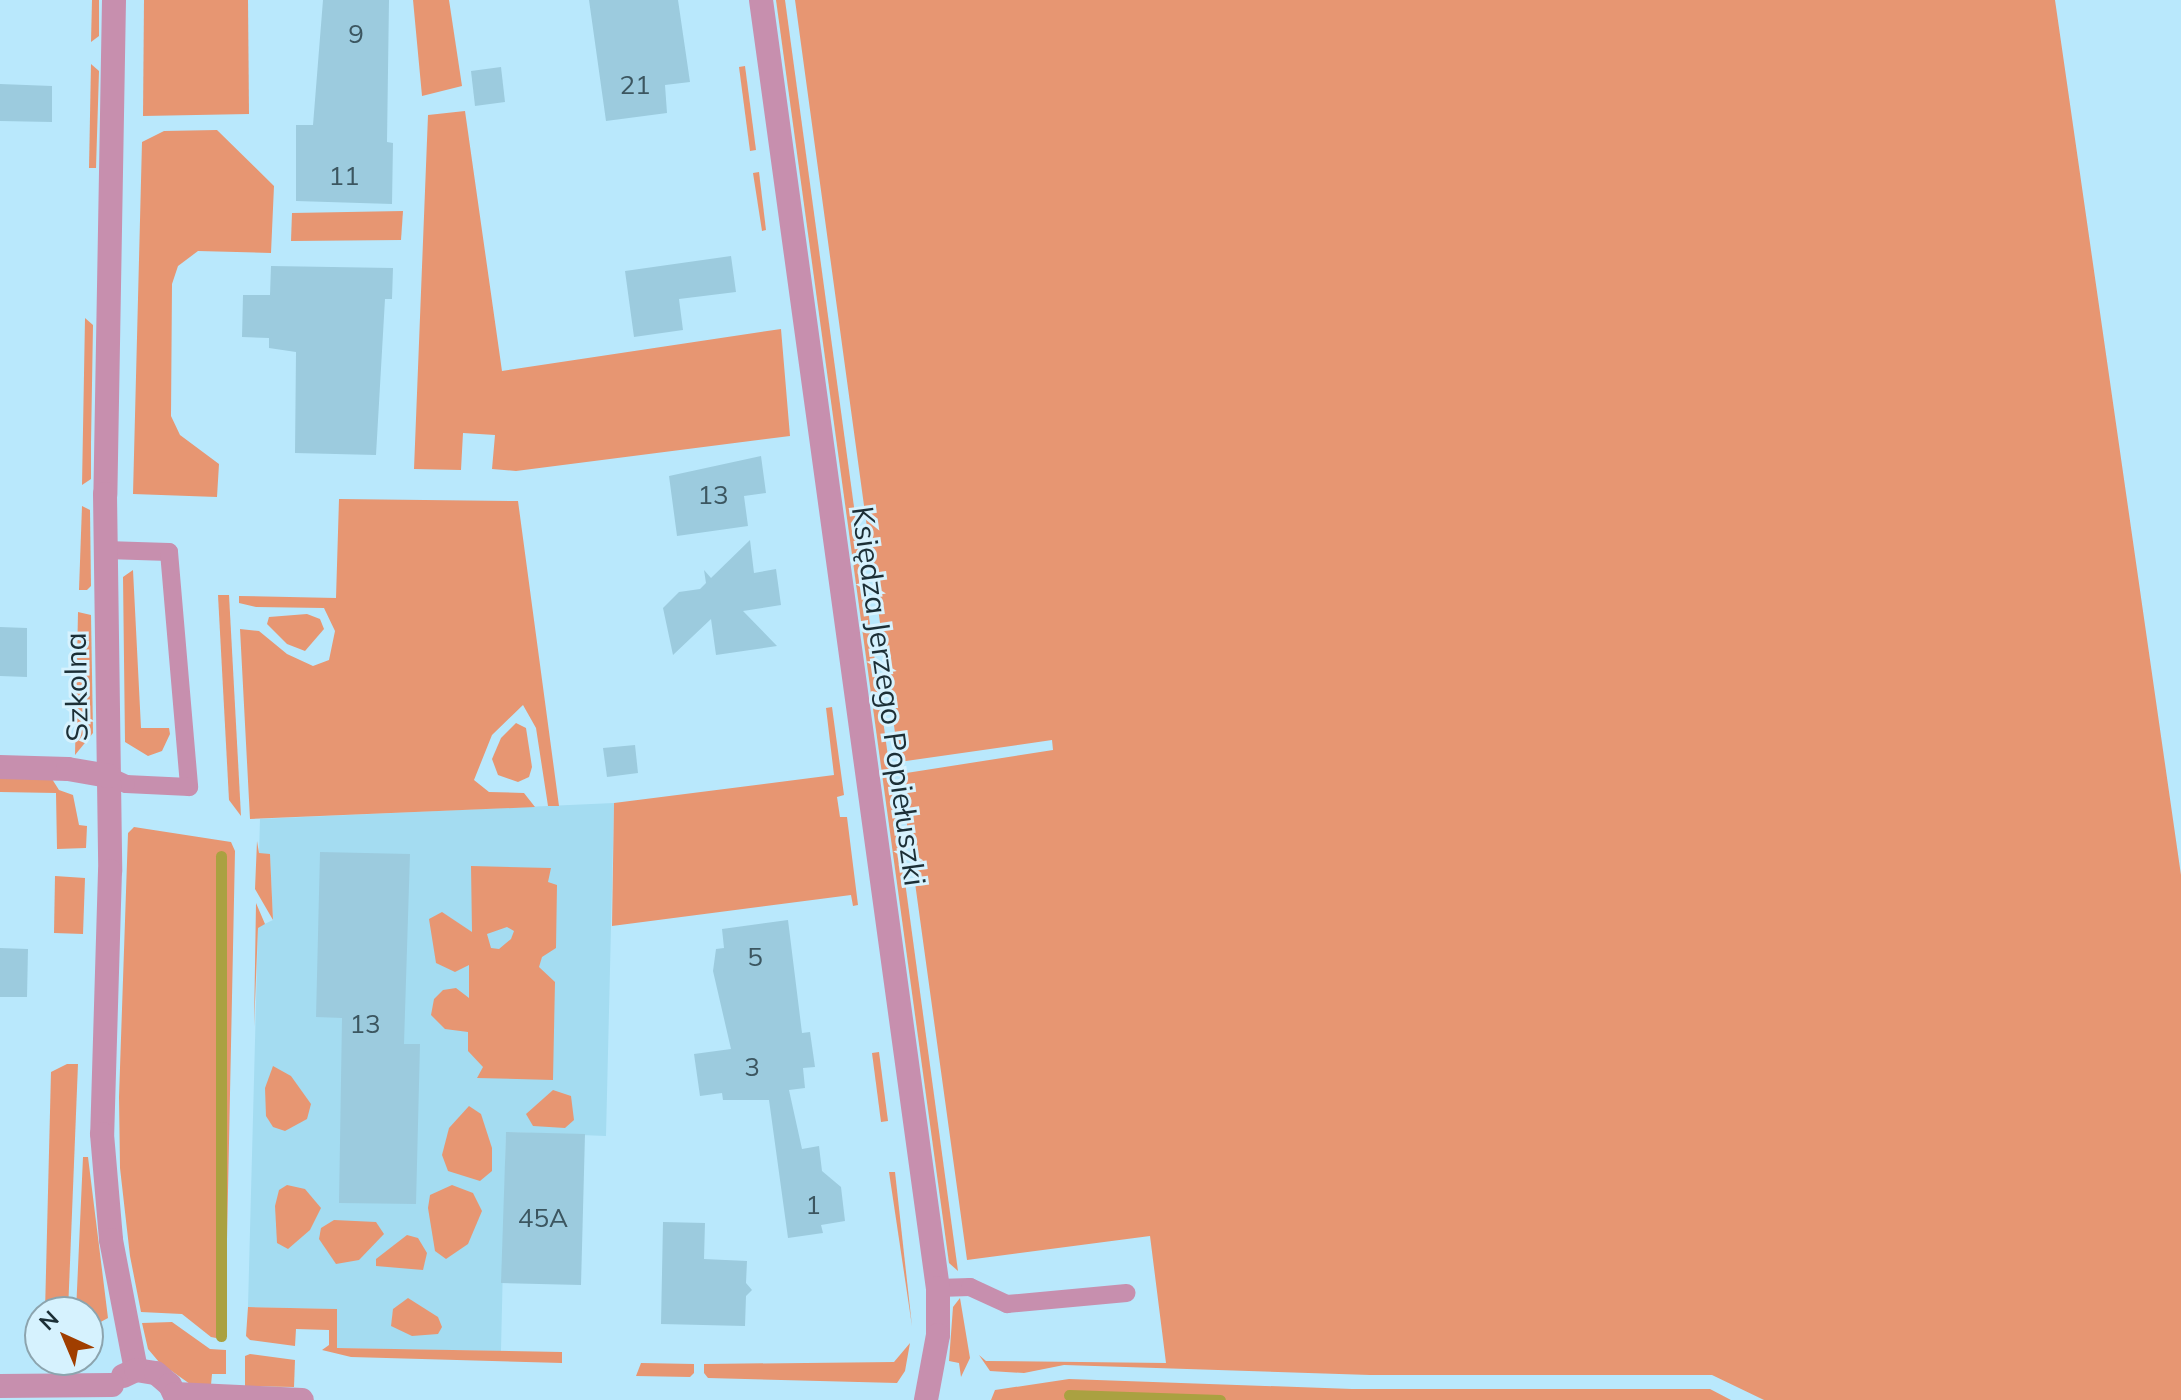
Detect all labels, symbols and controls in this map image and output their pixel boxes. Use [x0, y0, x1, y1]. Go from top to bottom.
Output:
house number: 9 [348, 18, 364, 50]
house number: 21 [619, 69, 651, 101]
house number: 11 [328, 160, 360, 192]
house number: 13 [697, 479, 729, 511]
street label: Księdza Jerzego Popiełuszki [845, 504, 933, 888]
street label: Szkolna [57, 632, 95, 742]
house number: 5 [747, 941, 763, 973]
house number: 13 [349, 1008, 381, 1040]
house number: 3 [744, 1051, 760, 1083]
house number: 1 [805, 1189, 821, 1221]
house number: 45A [518, 1202, 568, 1234]
north arrow [24, 1296, 104, 1376]
text: N [33, 1304, 64, 1336]

